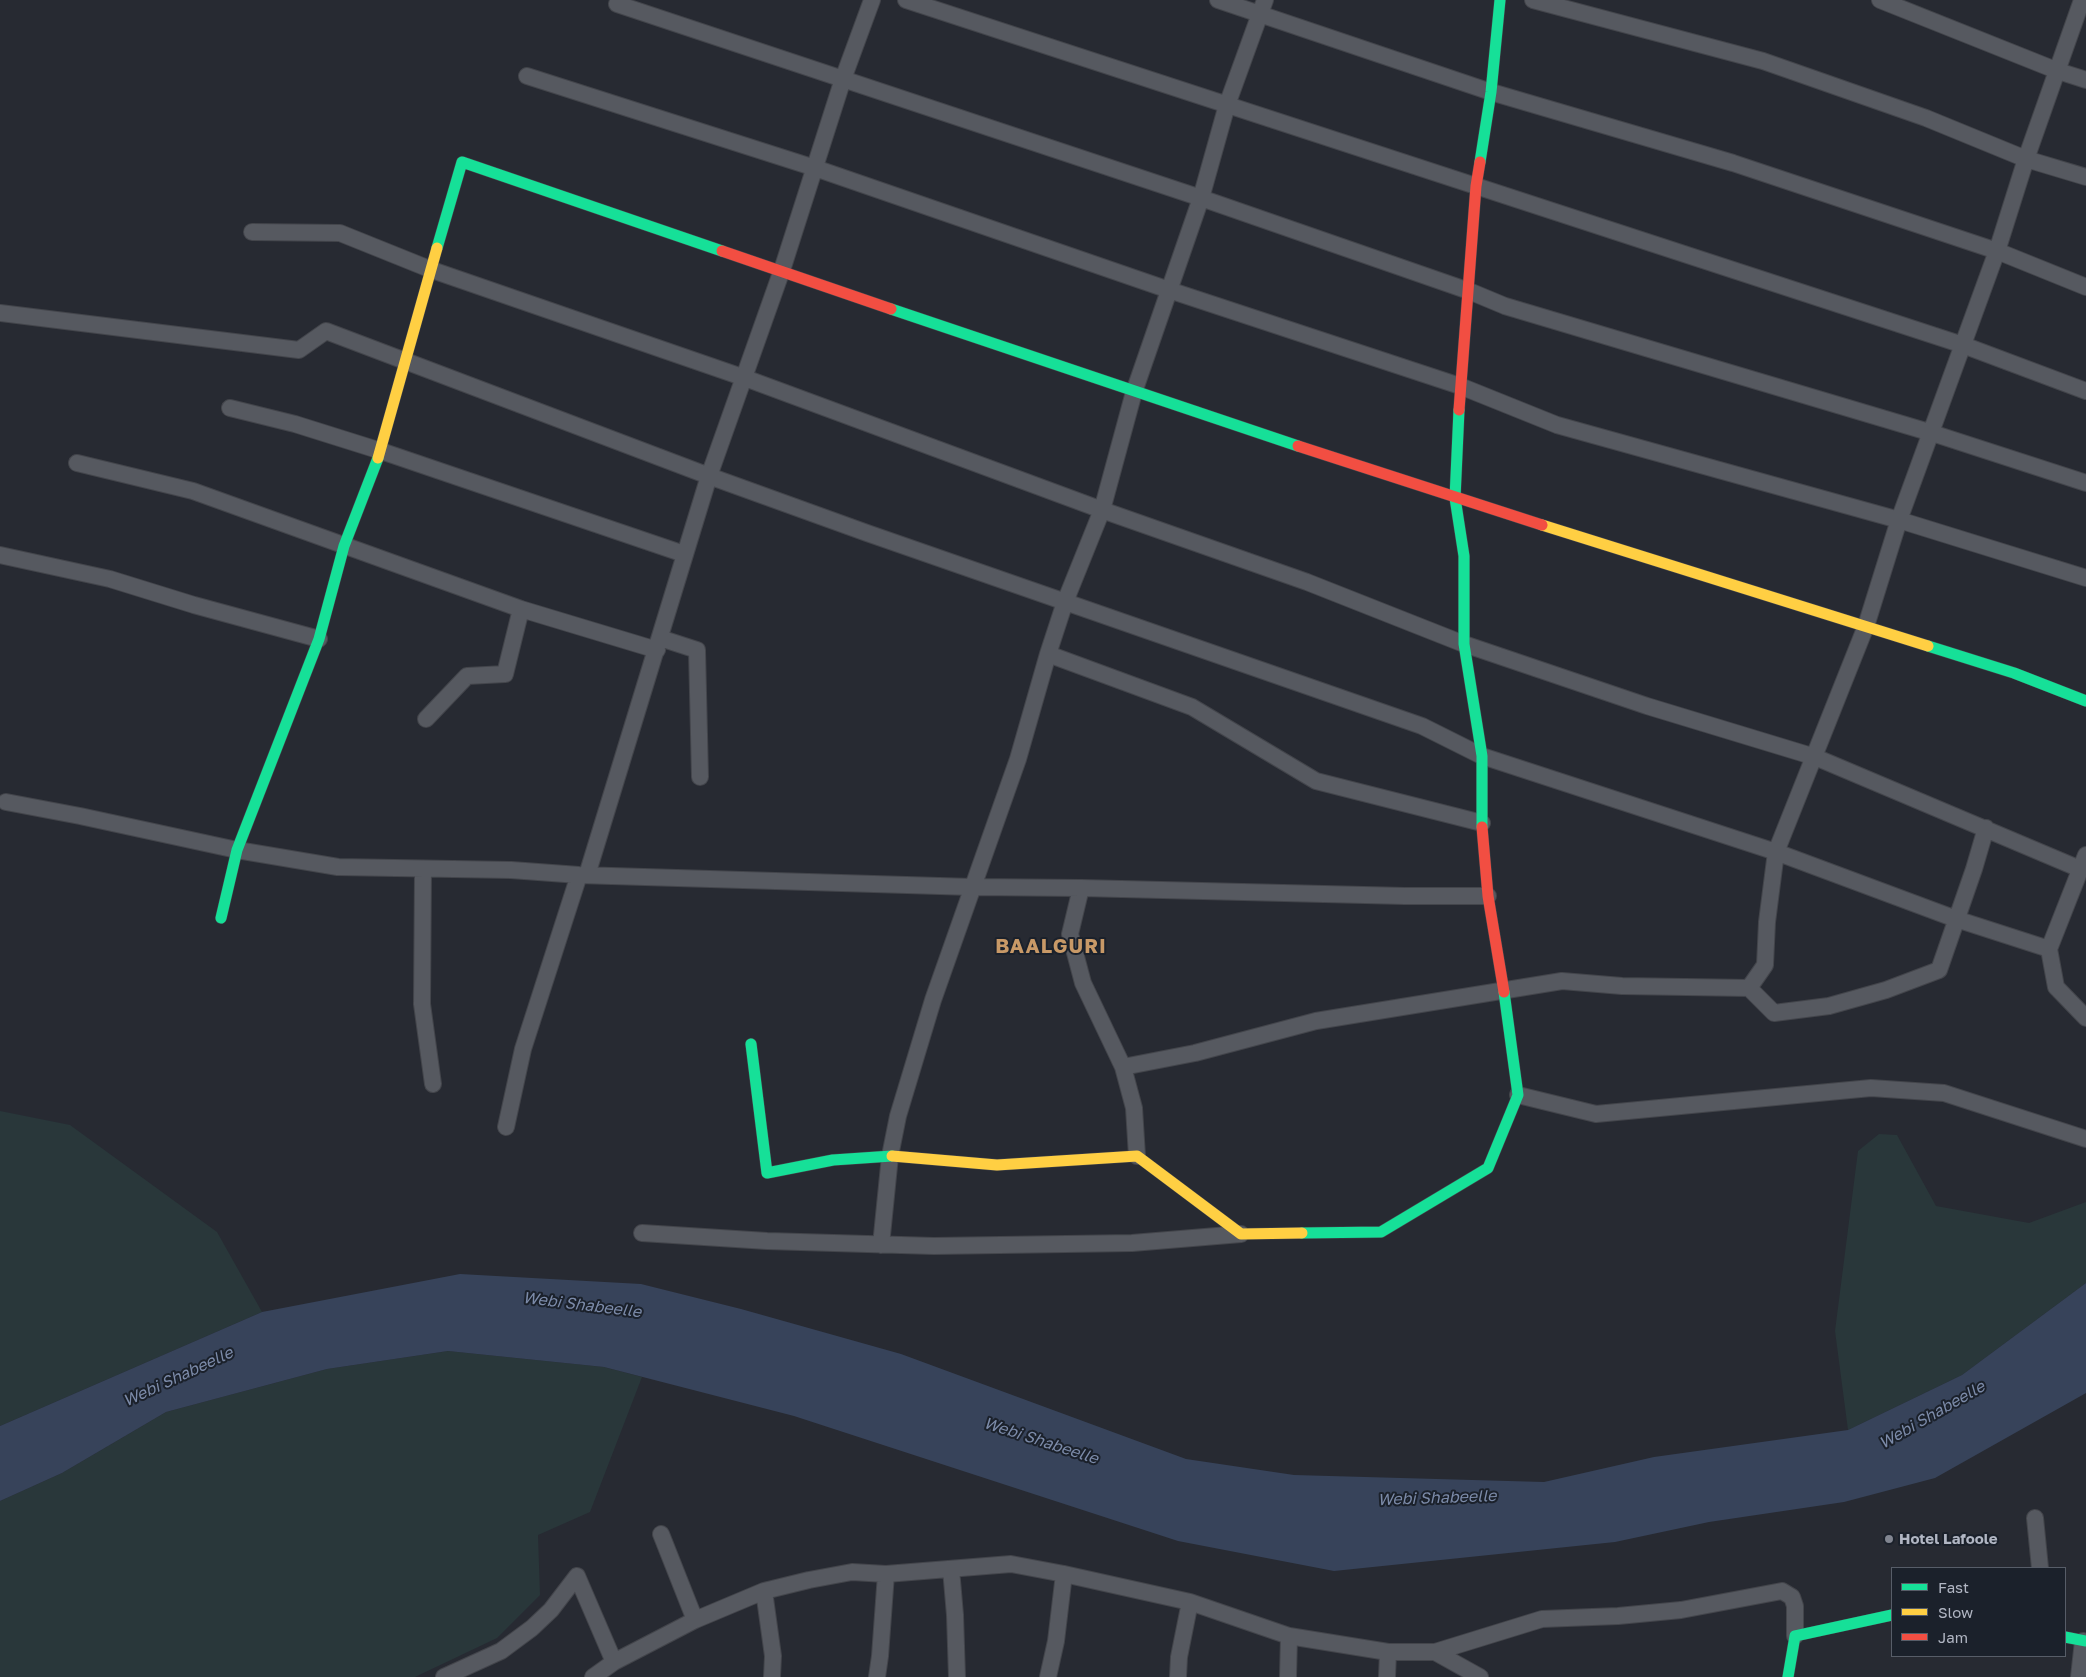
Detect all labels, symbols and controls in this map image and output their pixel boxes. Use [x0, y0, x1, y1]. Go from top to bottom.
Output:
district label: BAALGURI [994, 935, 1108, 959]
water label: Webi Shabeelle [522, 1288, 642, 1322]
water label: Webi Shabeelle [120, 1343, 236, 1411]
water label: Webi Shabeelle [1876, 1377, 1988, 1453]
water label: Webi Shabeelle [981, 1413, 1101, 1469]
water label: Webi Shabeelle [1377, 1486, 1497, 1510]
place label: Hotel Lafoole [1899, 1530, 1998, 1548]
marker: Hotel Lafoole [1883, 1533, 1895, 1545]
legend [1891, 1567, 2066, 1657]
text: Fast [1938, 1578, 1969, 1596]
text: Slow [1938, 1603, 1973, 1621]
text: Jam [1938, 1628, 1968, 1646]

